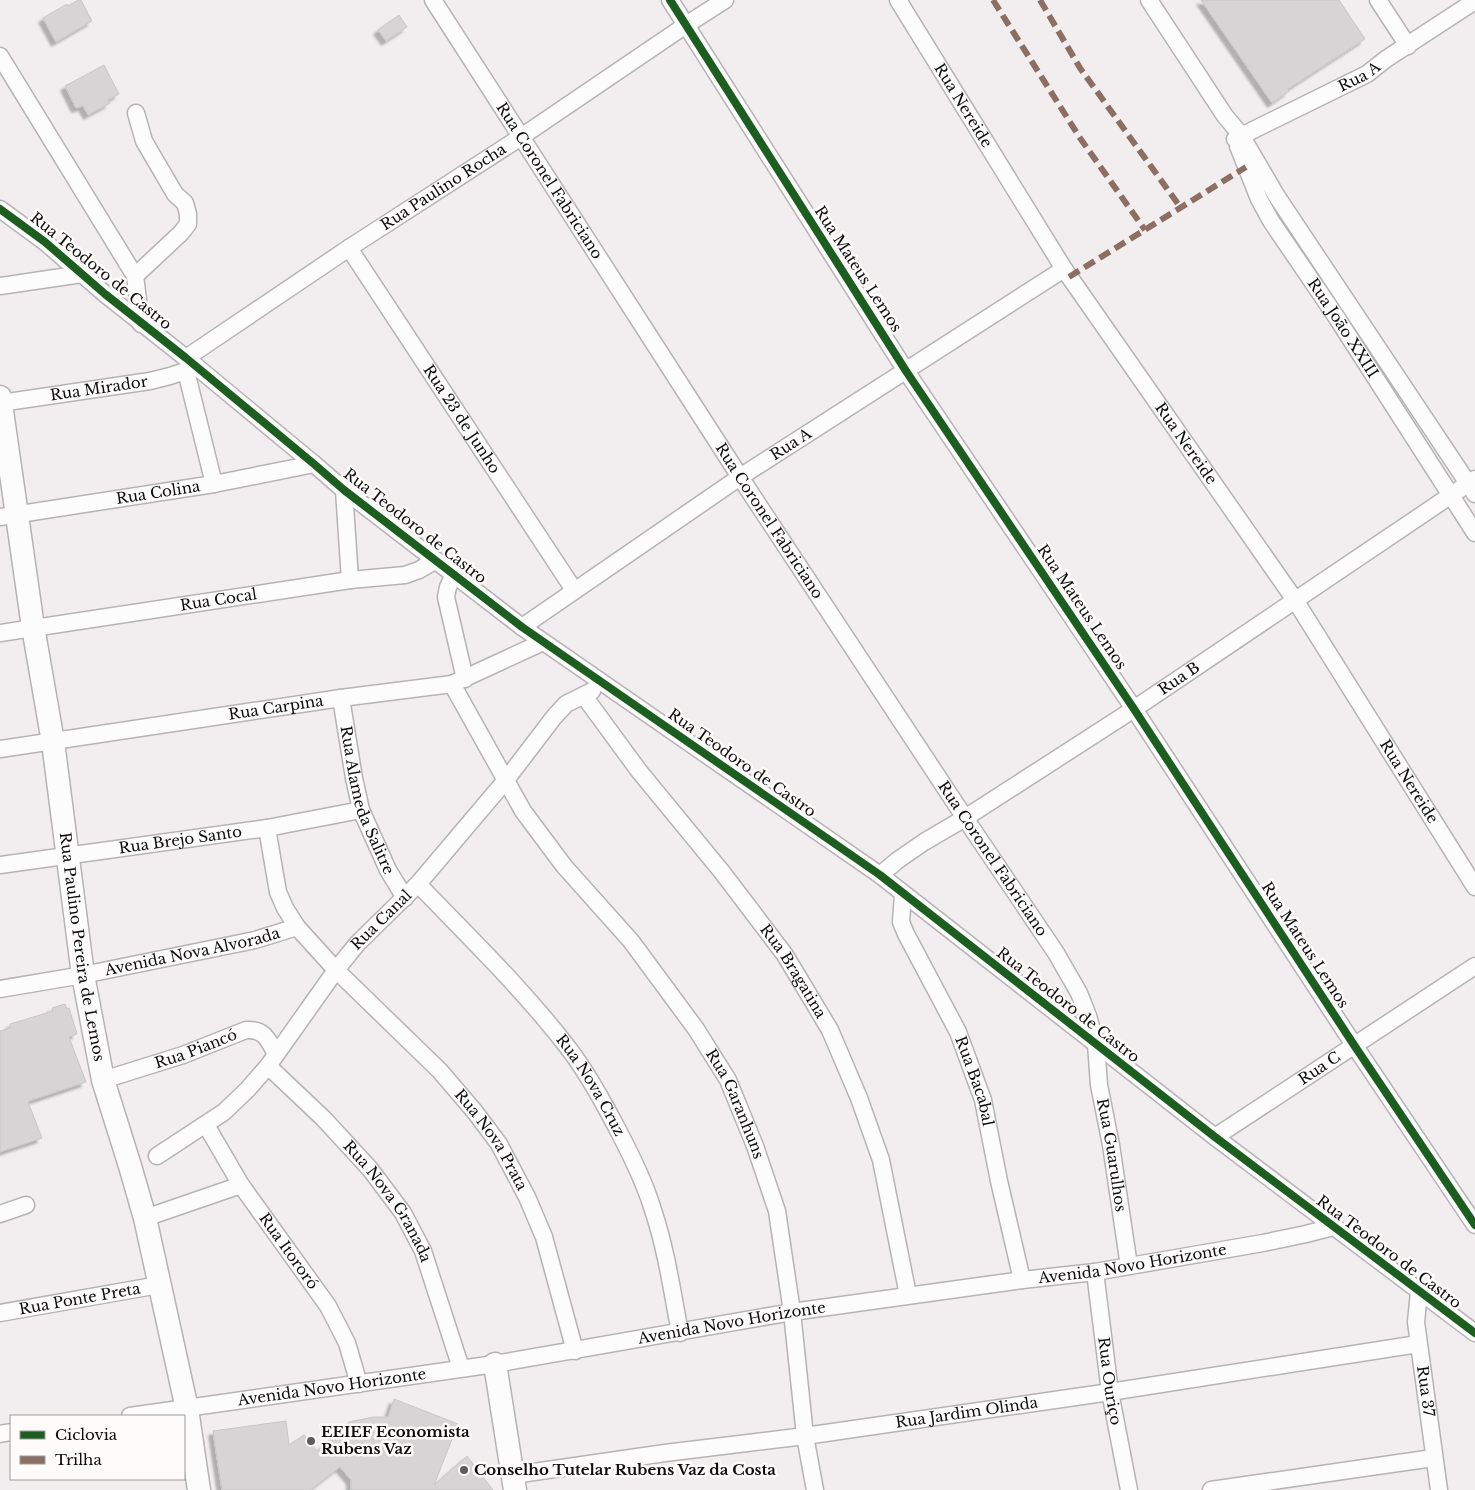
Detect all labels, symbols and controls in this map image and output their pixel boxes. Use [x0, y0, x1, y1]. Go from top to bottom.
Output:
street label: Rua A [1335, 57, 1384, 96]
street label: Rua Nereide [930, 60, 997, 151]
street label: Rua Coronel Fabriciano [492, 99, 607, 263]
street label: Rua Paulino Rocha [377, 139, 510, 234]
street label: Rua Mateus Lemos [811, 202, 906, 336]
street label: Rua Teodoro de Castro [27, 208, 176, 334]
street label: Rua João XXIII [1304, 274, 1383, 381]
street label: Rua 23 de Junho [419, 361, 505, 477]
street label: Rua Mirador [49, 371, 150, 405]
street label: Rua Nereide [1151, 399, 1221, 488]
street label: Rua A [766, 423, 815, 464]
street label: Rua Coronel Fabriciano [712, 439, 828, 602]
street label: Rua Teodoro de Castro [340, 464, 491, 588]
street label: Rua Colina [115, 476, 202, 508]
street label: Rua Mateus Lemos [1034, 541, 1131, 673]
street label: Rua Cocal [179, 584, 258, 615]
street label: Rua B [1154, 657, 1203, 699]
street label: Rua Carpina [227, 691, 325, 724]
street label: Rua Teodoro de Castro [665, 704, 820, 821]
street label: Rua Alameda Salitre [337, 724, 399, 877]
street label: Rua Nereide [1376, 736, 1443, 827]
street label: Rua Coronel Fabriciano [934, 777, 1052, 940]
street label: Rua Brejo Santo [117, 822, 243, 857]
street label: Rua Paulino Pereira de Lemos [56, 831, 109, 1063]
street label: Rua Mateus Lemos [1258, 878, 1353, 1012]
street label: Rua Canal [346, 885, 416, 954]
street label: Rua Bragatina [756, 920, 831, 1022]
street label: Avenida Nova Alvorada [102, 923, 283, 980]
street label: Rua Teodoro de Castro [993, 943, 1144, 1067]
street label: Rua Piancó [152, 1024, 240, 1072]
street label: Rua Nova Cruz [552, 1030, 629, 1139]
street label: Rua Bacabal [951, 1033, 998, 1128]
street label: Rua Garanhuns [702, 1045, 769, 1161]
street label: Rua C [1295, 1047, 1344, 1089]
street label: Rua Nova Prata [451, 1085, 532, 1194]
street label: Rua Guarulhos [1093, 1097, 1131, 1213]
street label: Rua Nova Granada [340, 1136, 436, 1265]
street label: Rua Teodoro de Castro [1313, 1191, 1466, 1312]
street label: Rua Itororó [255, 1209, 323, 1293]
street label: Avenida Novo Horizonte [1036, 1239, 1228, 1287]
street label: Rua Ponte Preta [18, 1278, 143, 1318]
street label: Avenida Novo Horizonte [635, 1297, 827, 1348]
street label: Rua Ouriço [1094, 1336, 1126, 1427]
street label: Avenida Novo Horizonte [235, 1364, 427, 1410]
street label: Rua 37 [1413, 1365, 1439, 1418]
street label: Rua Jardim Olinda [894, 1392, 1040, 1432]
legend [10, 1415, 185, 1480]
place label: EEIEF Economista Rubens Vaz [321, 1422, 470, 1458]
text: Ciclovia [55, 1425, 118, 1444]
marker: EEIEF Economista Rubens Vaz [305, 1435, 317, 1447]
text: Trilha [55, 1450, 102, 1469]
place label: Conselho Tutelar Rubens Vaz da Costa [474, 1460, 776, 1479]
marker: Conselho Tutelar Rubens Vaz da Costa [458, 1464, 470, 1476]

